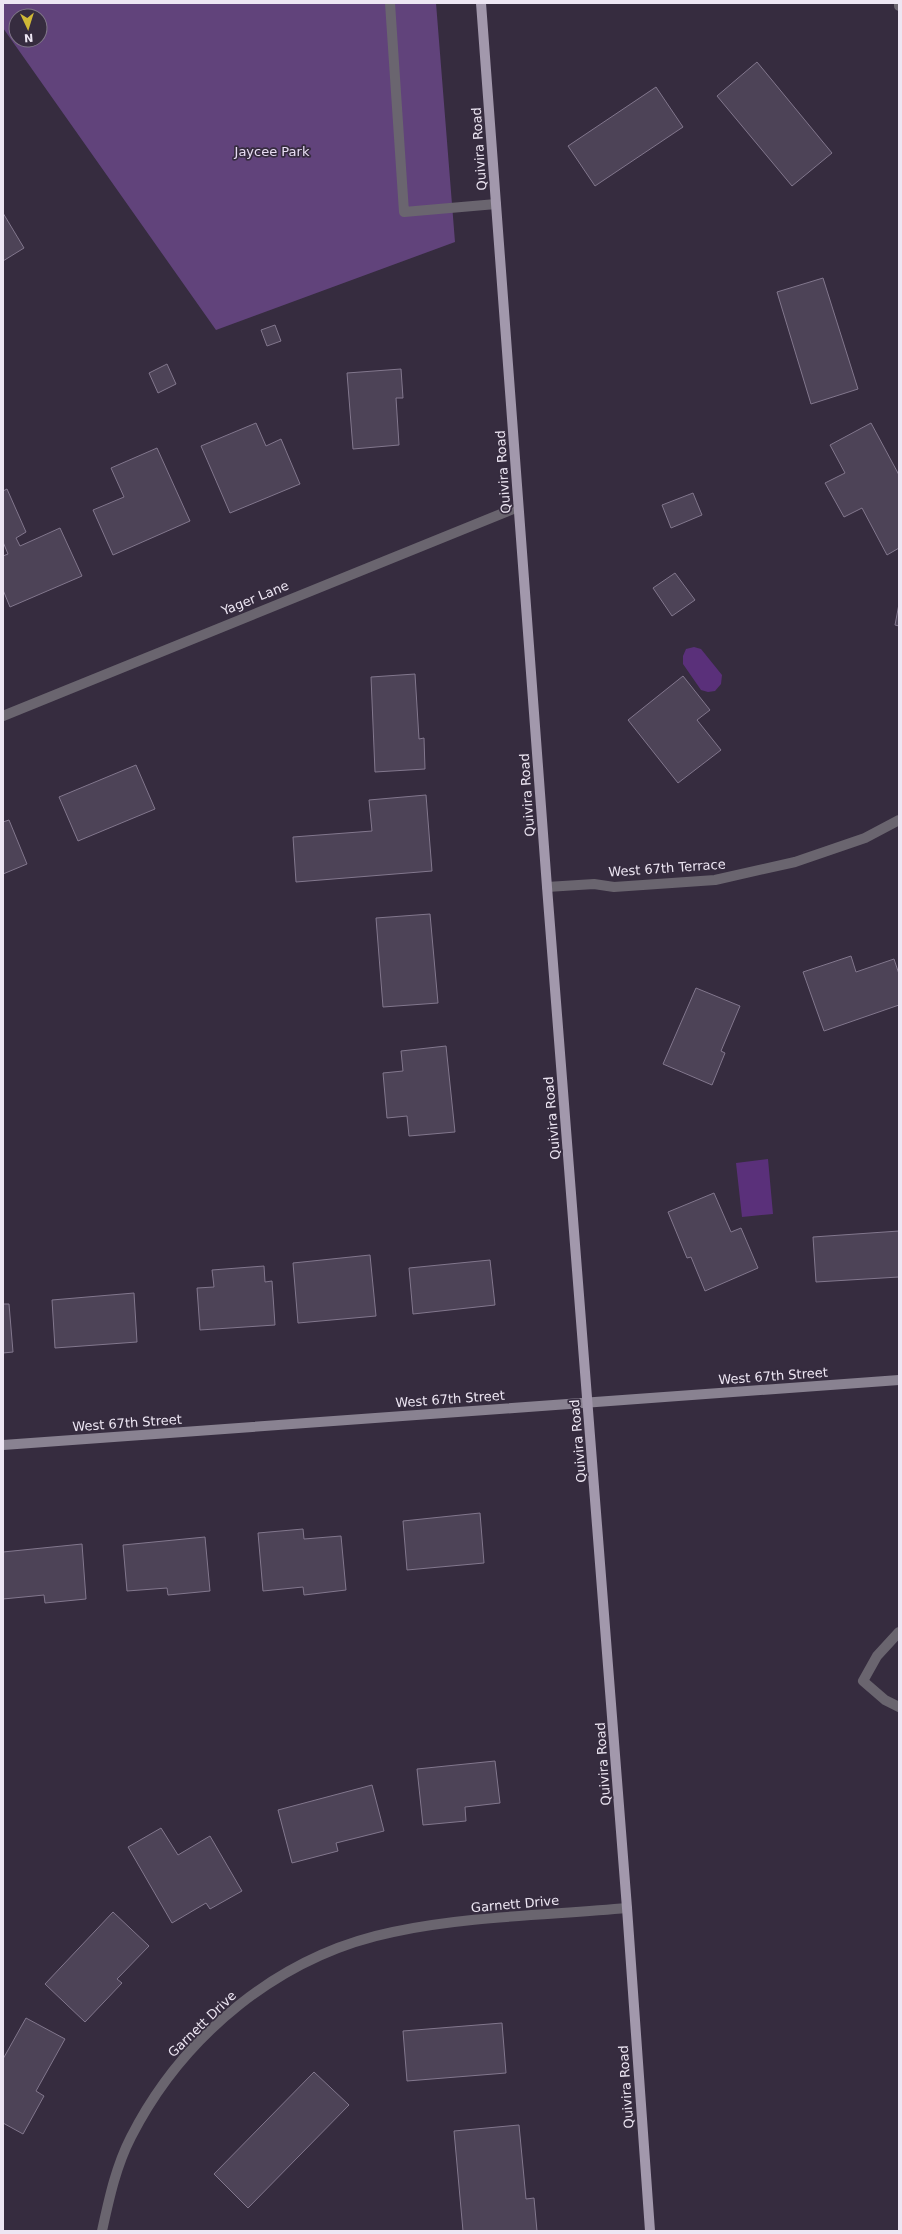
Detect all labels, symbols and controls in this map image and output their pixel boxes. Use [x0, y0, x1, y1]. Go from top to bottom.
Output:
north arrow [8, 8, 48, 48]
text: N [24, 31, 34, 44]
street label: Quivira Road [469, 107, 489, 191]
park label: Jaycee Park [234, 144, 310, 159]
street label: Quivira Road [493, 430, 513, 514]
street label: Yager Lane [218, 578, 291, 619]
street label: Quivira Road [517, 753, 537, 837]
street label: West 67th Terrace [608, 856, 726, 880]
street label: Quivira Road [541, 1076, 563, 1160]
street label: West 67th Street [718, 1365, 828, 1387]
street label: West 67th Street [395, 1388, 505, 1410]
street label: Quivira Road [567, 1399, 589, 1483]
street label: West 67th Street [72, 1412, 182, 1434]
street label: Quivira Road [593, 1722, 613, 1806]
street label: Garnett Drive [470, 1893, 560, 1915]
street label: Garnett Drive [165, 1988, 239, 2060]
street label: Quivira Road [616, 2045, 636, 2129]

